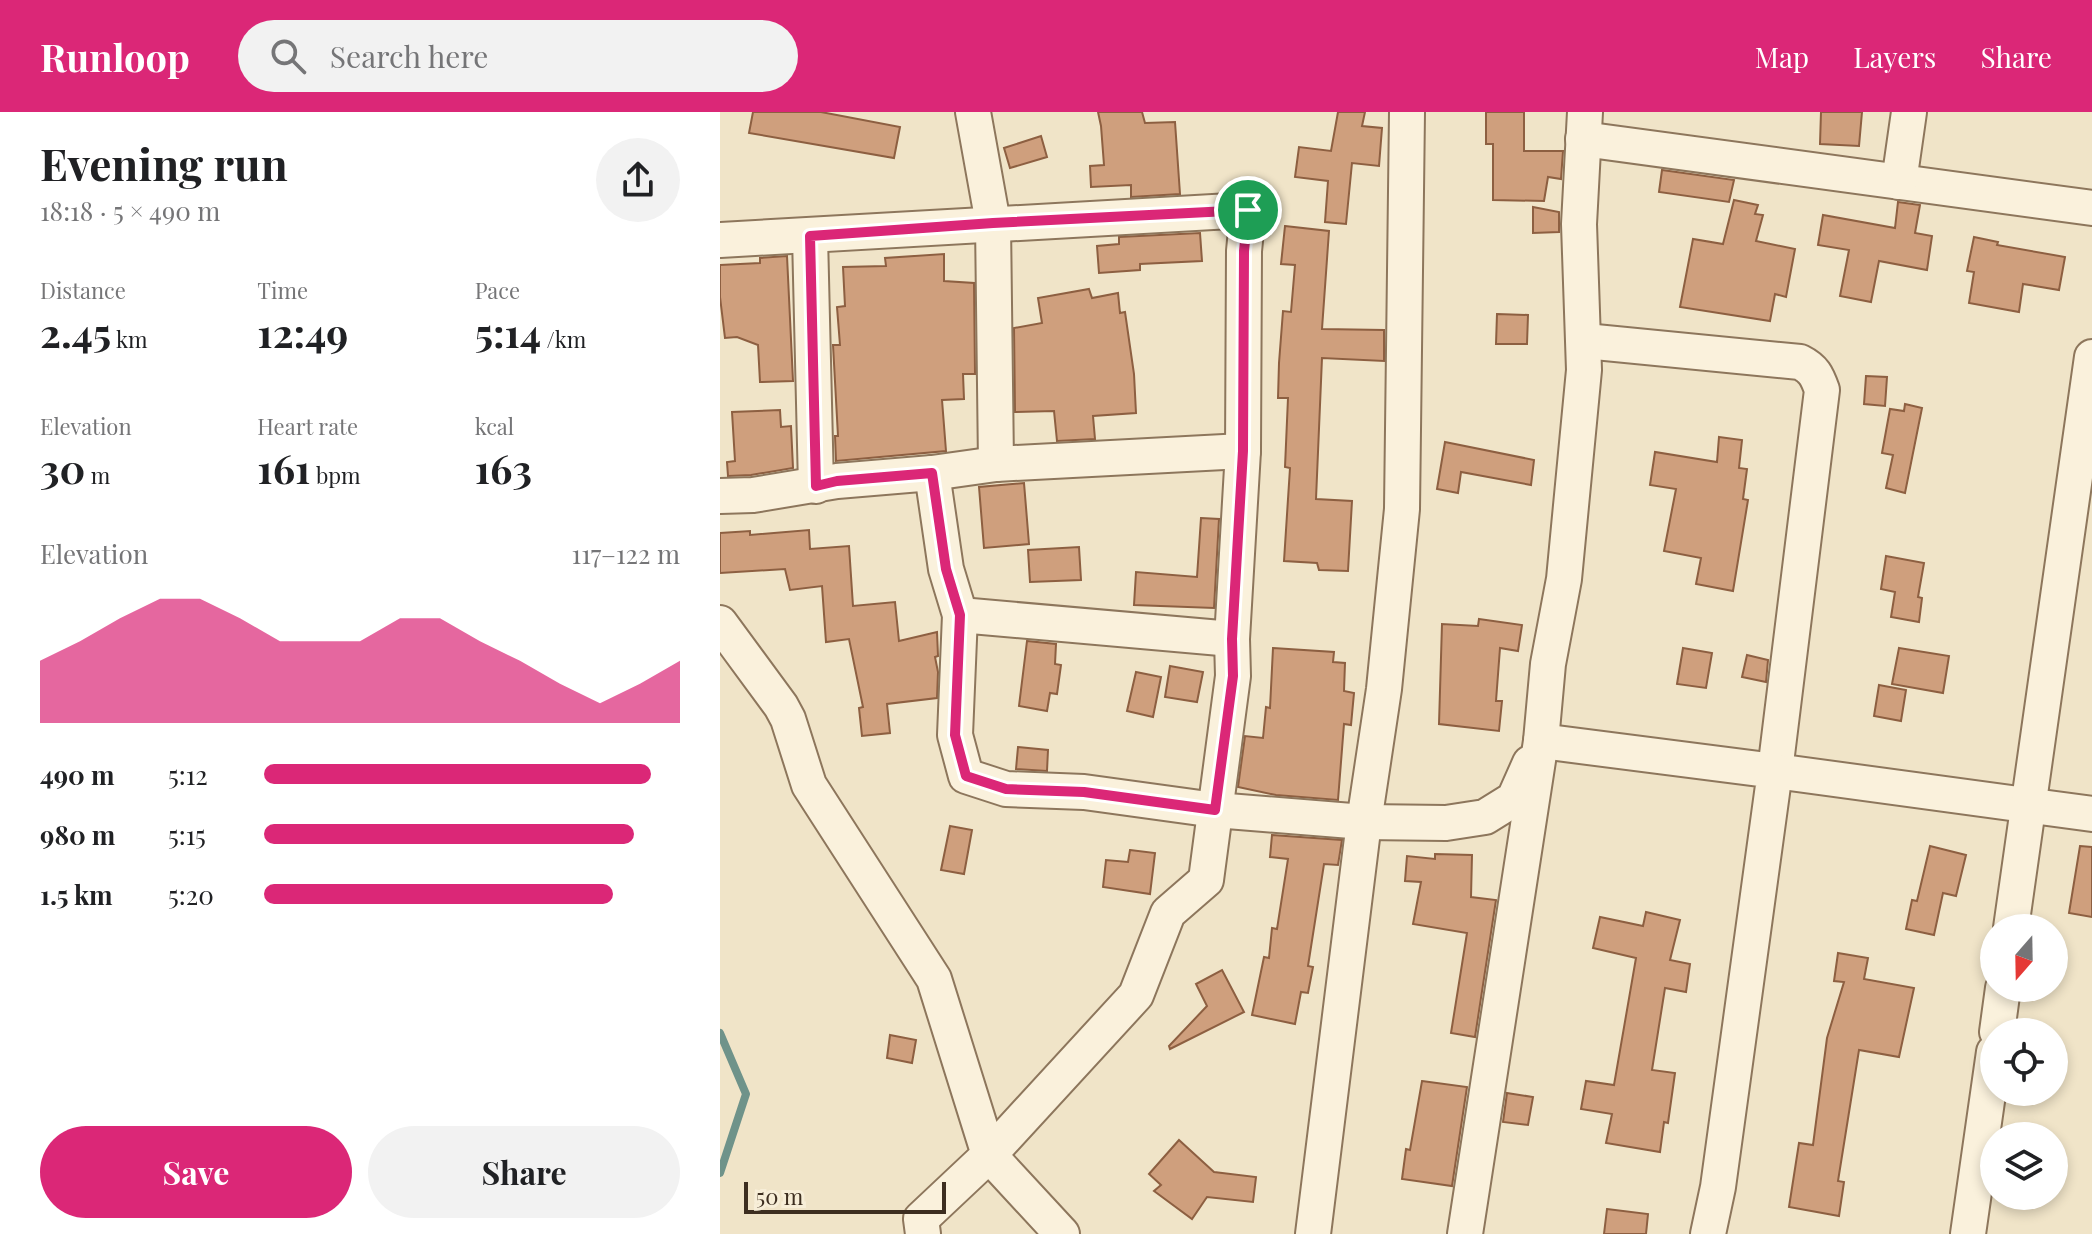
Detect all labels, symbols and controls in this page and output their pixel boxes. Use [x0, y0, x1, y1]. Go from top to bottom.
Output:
search box [238, 20, 798, 92]
text: Runloop [40, 31, 190, 82]
icon: search [266, 34, 310, 78]
text: Search here [330, 36, 488, 76]
text: Map [1755, 38, 1809, 75]
text: Layers [1853, 38, 1936, 75]
text: Share [1980, 38, 2052, 75]
text: Evening run [40, 133, 288, 192]
button: share [596, 138, 680, 222]
pin [1214, 176, 1282, 244]
icon: arrive [1226, 188, 1270, 232]
text: 18:18 · 5 × 490 m [40, 193, 220, 228]
text: Distance [40, 275, 126, 305]
text: Time [257, 275, 308, 305]
text: Pace [475, 275, 520, 305]
text: 2.45 [40, 305, 111, 358]
text: 12:49 [257, 305, 348, 358]
text: 5:14 [475, 305, 541, 358]
text: km [111, 324, 148, 354]
text: /km [541, 324, 586, 354]
text: Elevation [40, 411, 132, 441]
text: Heart rate [257, 411, 358, 441]
text: kcal [475, 411, 514, 441]
text: 30 [40, 441, 85, 494]
text: 161 [257, 441, 310, 494]
text: 163 [475, 441, 532, 494]
text: m [85, 460, 110, 490]
text: bpm [310, 460, 361, 490]
text: Elevation [40, 536, 148, 571]
text: 117–122 m [572, 536, 680, 571]
text: 490 m [40, 757, 114, 792]
text: 5:12 [168, 757, 208, 792]
text: 980 m [40, 817, 115, 852]
text: 5:15 [168, 817, 206, 852]
text: 1.5 km [40, 877, 113, 912]
text: 5:20 [168, 877, 214, 912]
north arrow [1980, 914, 2068, 1002]
map controls [1980, 914, 2068, 1210]
button: locate [1980, 1018, 2068, 1106]
button: layers [1980, 1122, 2068, 1210]
button: Save [40, 1126, 352, 1218]
button: Share [368, 1126, 680, 1218]
scale bar [744, 1178, 946, 1214]
text: 50 m [756, 1181, 803, 1211]

